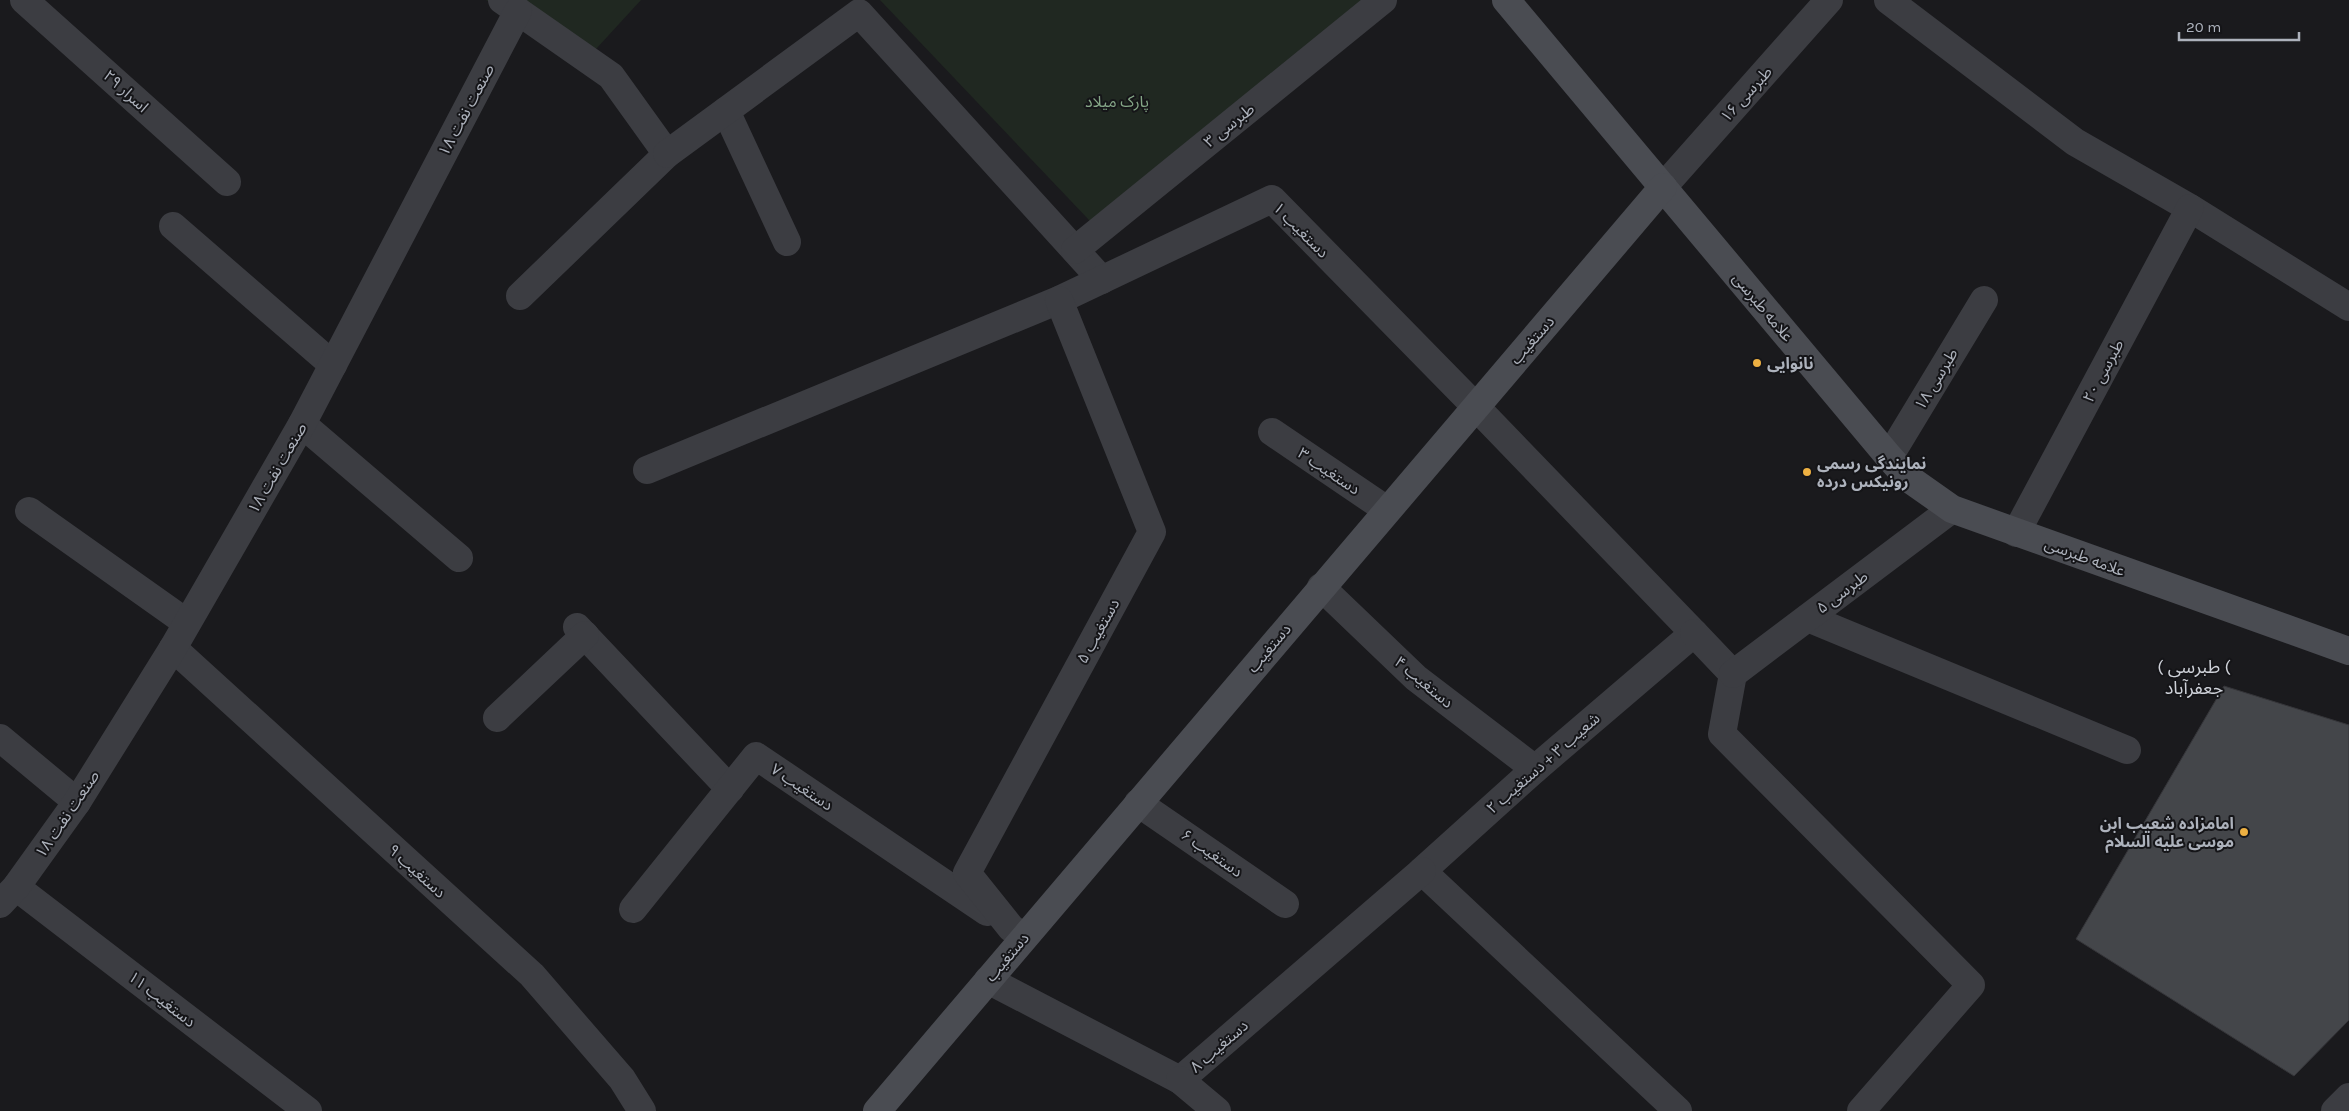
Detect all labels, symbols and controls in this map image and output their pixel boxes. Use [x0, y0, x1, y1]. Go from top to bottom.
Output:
scale bar [2179, 10, 2299, 42]
text: 20 m [2186, 18, 2221, 36]
street label: صنعت نفت ۱۸ [434, 61, 498, 159]
street label: طبرسی ۱۶ [1716, 62, 1776, 126]
street label: اسرار ۲۹ [100, 66, 152, 116]
park label: پارک میلاد [1085, 92, 1149, 112]
street label: طبرسی ۳ [1200, 99, 1258, 151]
street label: دستغیب ۱ [1269, 198, 1333, 262]
street label: علامه طبرسی [1729, 269, 1797, 345]
street label: دستغیب [1506, 312, 1558, 368]
street label: طبرسی ۲۰ [2079, 336, 2128, 406]
street label: طبرسی ۱۸ [1910, 345, 1962, 413]
place label: نانوایی [1767, 354, 1814, 373]
marker: نانوایی [1751, 357, 1763, 369]
street label: صنعت نفت ۱۸ [243, 419, 311, 517]
street label: دستغیب ۳ [1294, 443, 1364, 499]
place label: نمایندگی رسمی رونیکس درده [1817, 454, 1926, 491]
marker: نمایندگی رسمی رونیکس درده [1801, 466, 1813, 478]
street label: علامه طبرسی [2042, 534, 2128, 580]
street label: طبرسی ۵ [1813, 566, 1872, 617]
street label: دستغیب ۵ [1073, 595, 1123, 667]
street label: دستغیب [1243, 620, 1295, 676]
street label: دستغیب ۴ [1391, 652, 1457, 712]
district label: ( طبرسی ( جعفرآباد [2157, 656, 2231, 699]
street label: شعیب ۳ + دستغیب ۲ [1482, 709, 1604, 817]
street label: دستغیب ۷ [767, 759, 837, 815]
street label: صنعت نفت ۱۸ [31, 767, 103, 861]
place label: امامزاده شعیب ابن موسی علیه السلام [2100, 814, 2234, 853]
street label: دستغیب ۶ [1178, 825, 1246, 881]
marker: امامزاده شعیب ابن موسی علیه السلام [2238, 826, 2250, 838]
street label: دستغیب ۹ [384, 840, 450, 902]
street label: دستغیب [981, 929, 1033, 985]
street label: دستغیب ۱۱ [125, 967, 199, 1031]
street label: دستغیب ۸ [1186, 1016, 1252, 1076]

